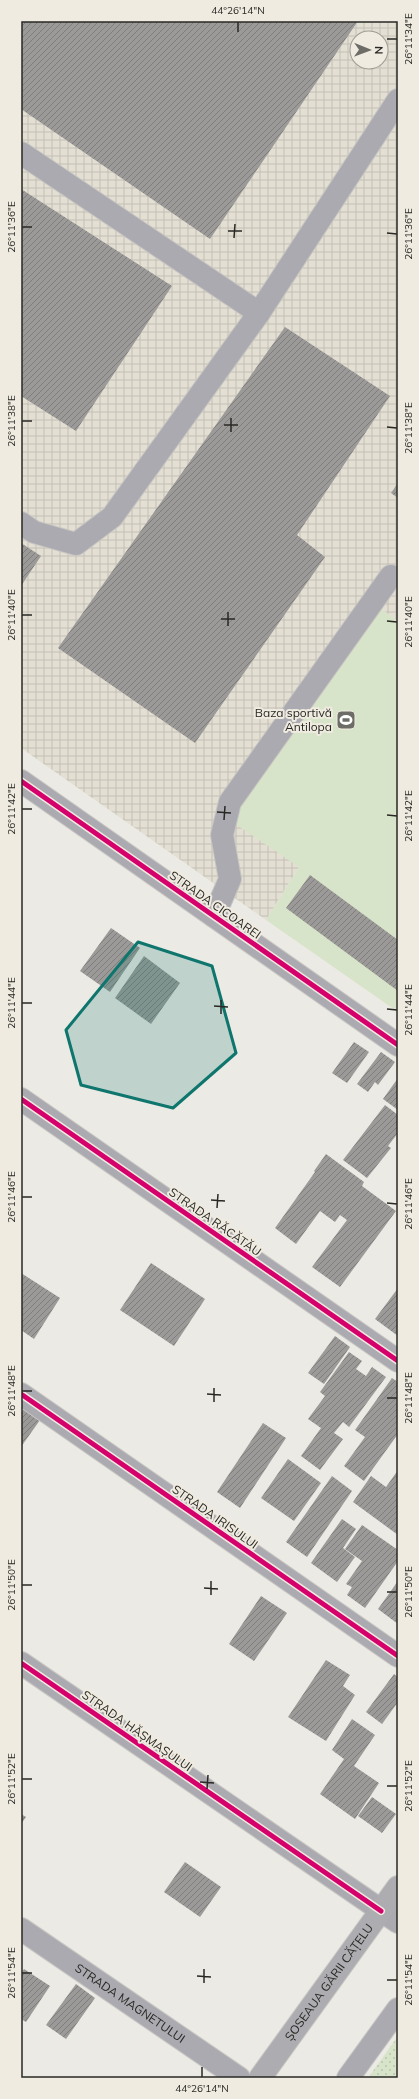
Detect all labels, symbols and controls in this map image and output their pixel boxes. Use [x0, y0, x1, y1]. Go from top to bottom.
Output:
text: 44°26'14"N [211, 4, 265, 17]
text: 26°11'34"E [402, 13, 415, 65]
north arrow [349, 30, 389, 70]
text: N [372, 46, 386, 54]
text: 26°11'36"E [5, 201, 18, 253]
text: 26°11'36"E [402, 208, 415, 260]
text: 26°11'38"E [5, 395, 18, 447]
text: 26°11'38"E [402, 402, 415, 454]
text: 26°11'40"E [5, 589, 18, 641]
text: 26°11'40"E [402, 596, 415, 648]
place label: Baza sportivă Antilopa [255, 705, 332, 734]
sports icon: Baza sportivă Antilopa [335, 709, 357, 731]
text: 26°11'42"E [5, 783, 18, 835]
text: 26°11'42"E [402, 790, 415, 842]
street label: STRADA CICOAREI [167, 867, 264, 942]
text: 26°11'44"E [5, 977, 18, 1029]
text: 26°11'44"E [402, 984, 415, 1036]
text: 26°11'46"E [5, 1171, 18, 1223]
text: 26°11'46"E [402, 1178, 415, 1230]
street label: STRADA RĂCĂTĂU [166, 1184, 264, 1259]
text: 26°11'48"E [5, 1365, 18, 1417]
text: 26°11'48"E [402, 1372, 415, 1424]
street label: STRADA IRISULUI [170, 1481, 261, 1552]
text: 26°11'50"E [5, 1559, 18, 1611]
text: 26°11'50"E [402, 1566, 415, 1618]
street label: STRADA HĂȘMAȘULUI [79, 1687, 195, 1775]
text: 26°11'52"E [5, 1753, 18, 1805]
text: 26°11'52"E [402, 1760, 415, 1812]
street label: ȘOSEAUA GĂRII CĂȚELU [281, 1920, 376, 2044]
text: 26°11'54"E [5, 1947, 18, 1999]
text: 26°11'54"E [402, 1954, 415, 2006]
street label: STRADA MAGNETULUI [72, 1960, 188, 2046]
text: 44°26'14"N [175, 2082, 229, 2095]

